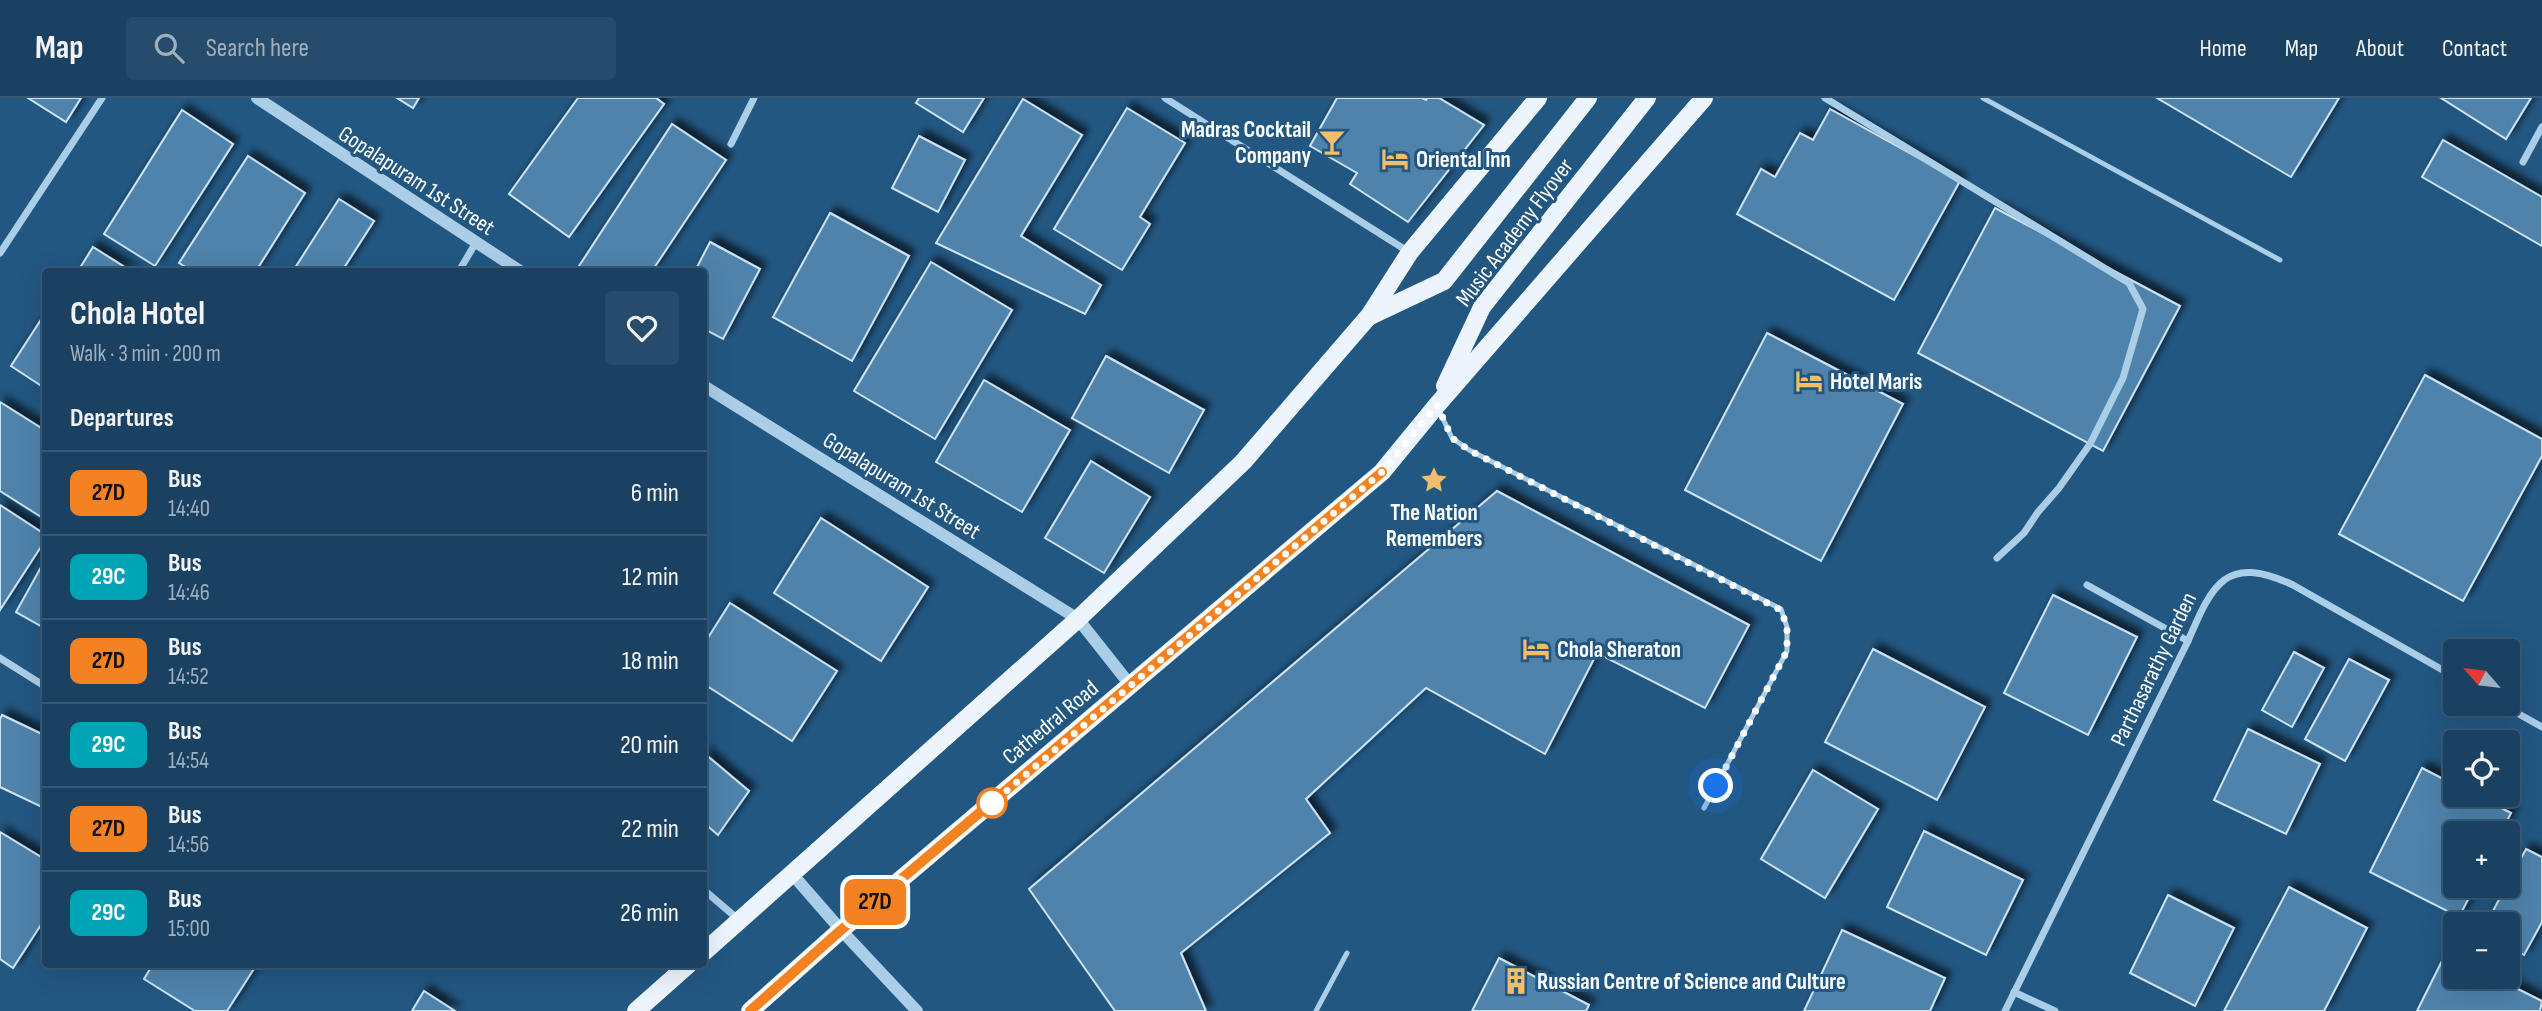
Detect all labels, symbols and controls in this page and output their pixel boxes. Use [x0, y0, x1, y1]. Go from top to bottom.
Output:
search box [126, 17, 616, 80]
text: Map [35, 28, 84, 68]
icon: search [150, 29, 188, 67]
text: Search here [206, 33, 309, 64]
text: Home [2199, 34, 2247, 63]
text: Map [2285, 34, 2318, 63]
text: About [2356, 34, 2404, 63]
text: Contact [2442, 34, 2507, 63]
place label: Madras Cocktail Company [1181, 116, 1311, 170]
street label: Gopalapuram 1st Street [333, 120, 500, 242]
bar icon: Madras Cocktail Company [1317, 127, 1347, 157]
hotel icon: Oriental Inn [1380, 144, 1410, 174]
place label: Oriental Inn [1416, 146, 1511, 174]
street label: Music Academy Flyover [1450, 153, 1580, 312]
button: heart [605, 291, 679, 365]
text: Chola Hotel [70, 294, 205, 334]
text: Walk · 3 min · 200 m [70, 340, 221, 368]
hotel icon: Hotel Maris [1794, 366, 1824, 396]
place label: Hotel Maris [1830, 368, 1923, 396]
text: Departures [70, 403, 174, 434]
street label: Gopalapuram 1st Street [817, 426, 986, 546]
text: Bus [168, 464, 202, 495]
place icon: The Nation Remembers [1419, 465, 1449, 495]
text: 27D [92, 478, 125, 507]
text: 6 min [631, 478, 679, 509]
text: 14:40 [168, 495, 210, 523]
place label: The Nation Remembers [1386, 499, 1483, 553]
text: Bus [168, 548, 202, 579]
text: 29C [91, 562, 126, 591]
text: 12 min [622, 562, 679, 593]
text: 14:46 [168, 579, 210, 607]
street label: Parthasarathy Garden [2105, 588, 2203, 751]
text: Bus [168, 632, 202, 663]
hotel icon: Chola Sheraton [1521, 634, 1551, 664]
place label: Chola Sheraton [1557, 636, 1681, 664]
north arrow [2443, 639, 2520, 716]
map controls [2443, 639, 2520, 989]
text: 27D [92, 646, 125, 675]
text: 18 min [622, 646, 679, 677]
text: 14:52 [168, 663, 209, 691]
street label: Cathedral Road [997, 675, 1104, 771]
text: Bus [168, 716, 202, 747]
text: 29C [91, 730, 126, 759]
text: 20 min [620, 730, 679, 761]
button: locate [2443, 730, 2520, 807]
text: 14:54 [168, 747, 209, 775]
your location [1698, 768, 1733, 803]
unlabelled marker [977, 788, 1007, 818]
text: Bus [168, 800, 202, 831]
text: 27D [92, 814, 125, 843]
text: 22 min [621, 814, 679, 845]
button: + [2443, 821, 2520, 898]
text: 14:56 [168, 831, 209, 859]
line badge: 27D [835, 879, 915, 925]
text: Bus [168, 884, 202, 915]
text: 27D [858, 887, 892, 916]
text: 29C [91, 898, 126, 927]
text: 26 min [620, 898, 679, 929]
button: − [2443, 912, 2520, 989]
text: 15:00 [168, 915, 210, 943]
building icon: Russian Centre of Science and Culture [1501, 966, 1531, 996]
place label: Russian Centre of Science and Culture [1537, 968, 1846, 996]

